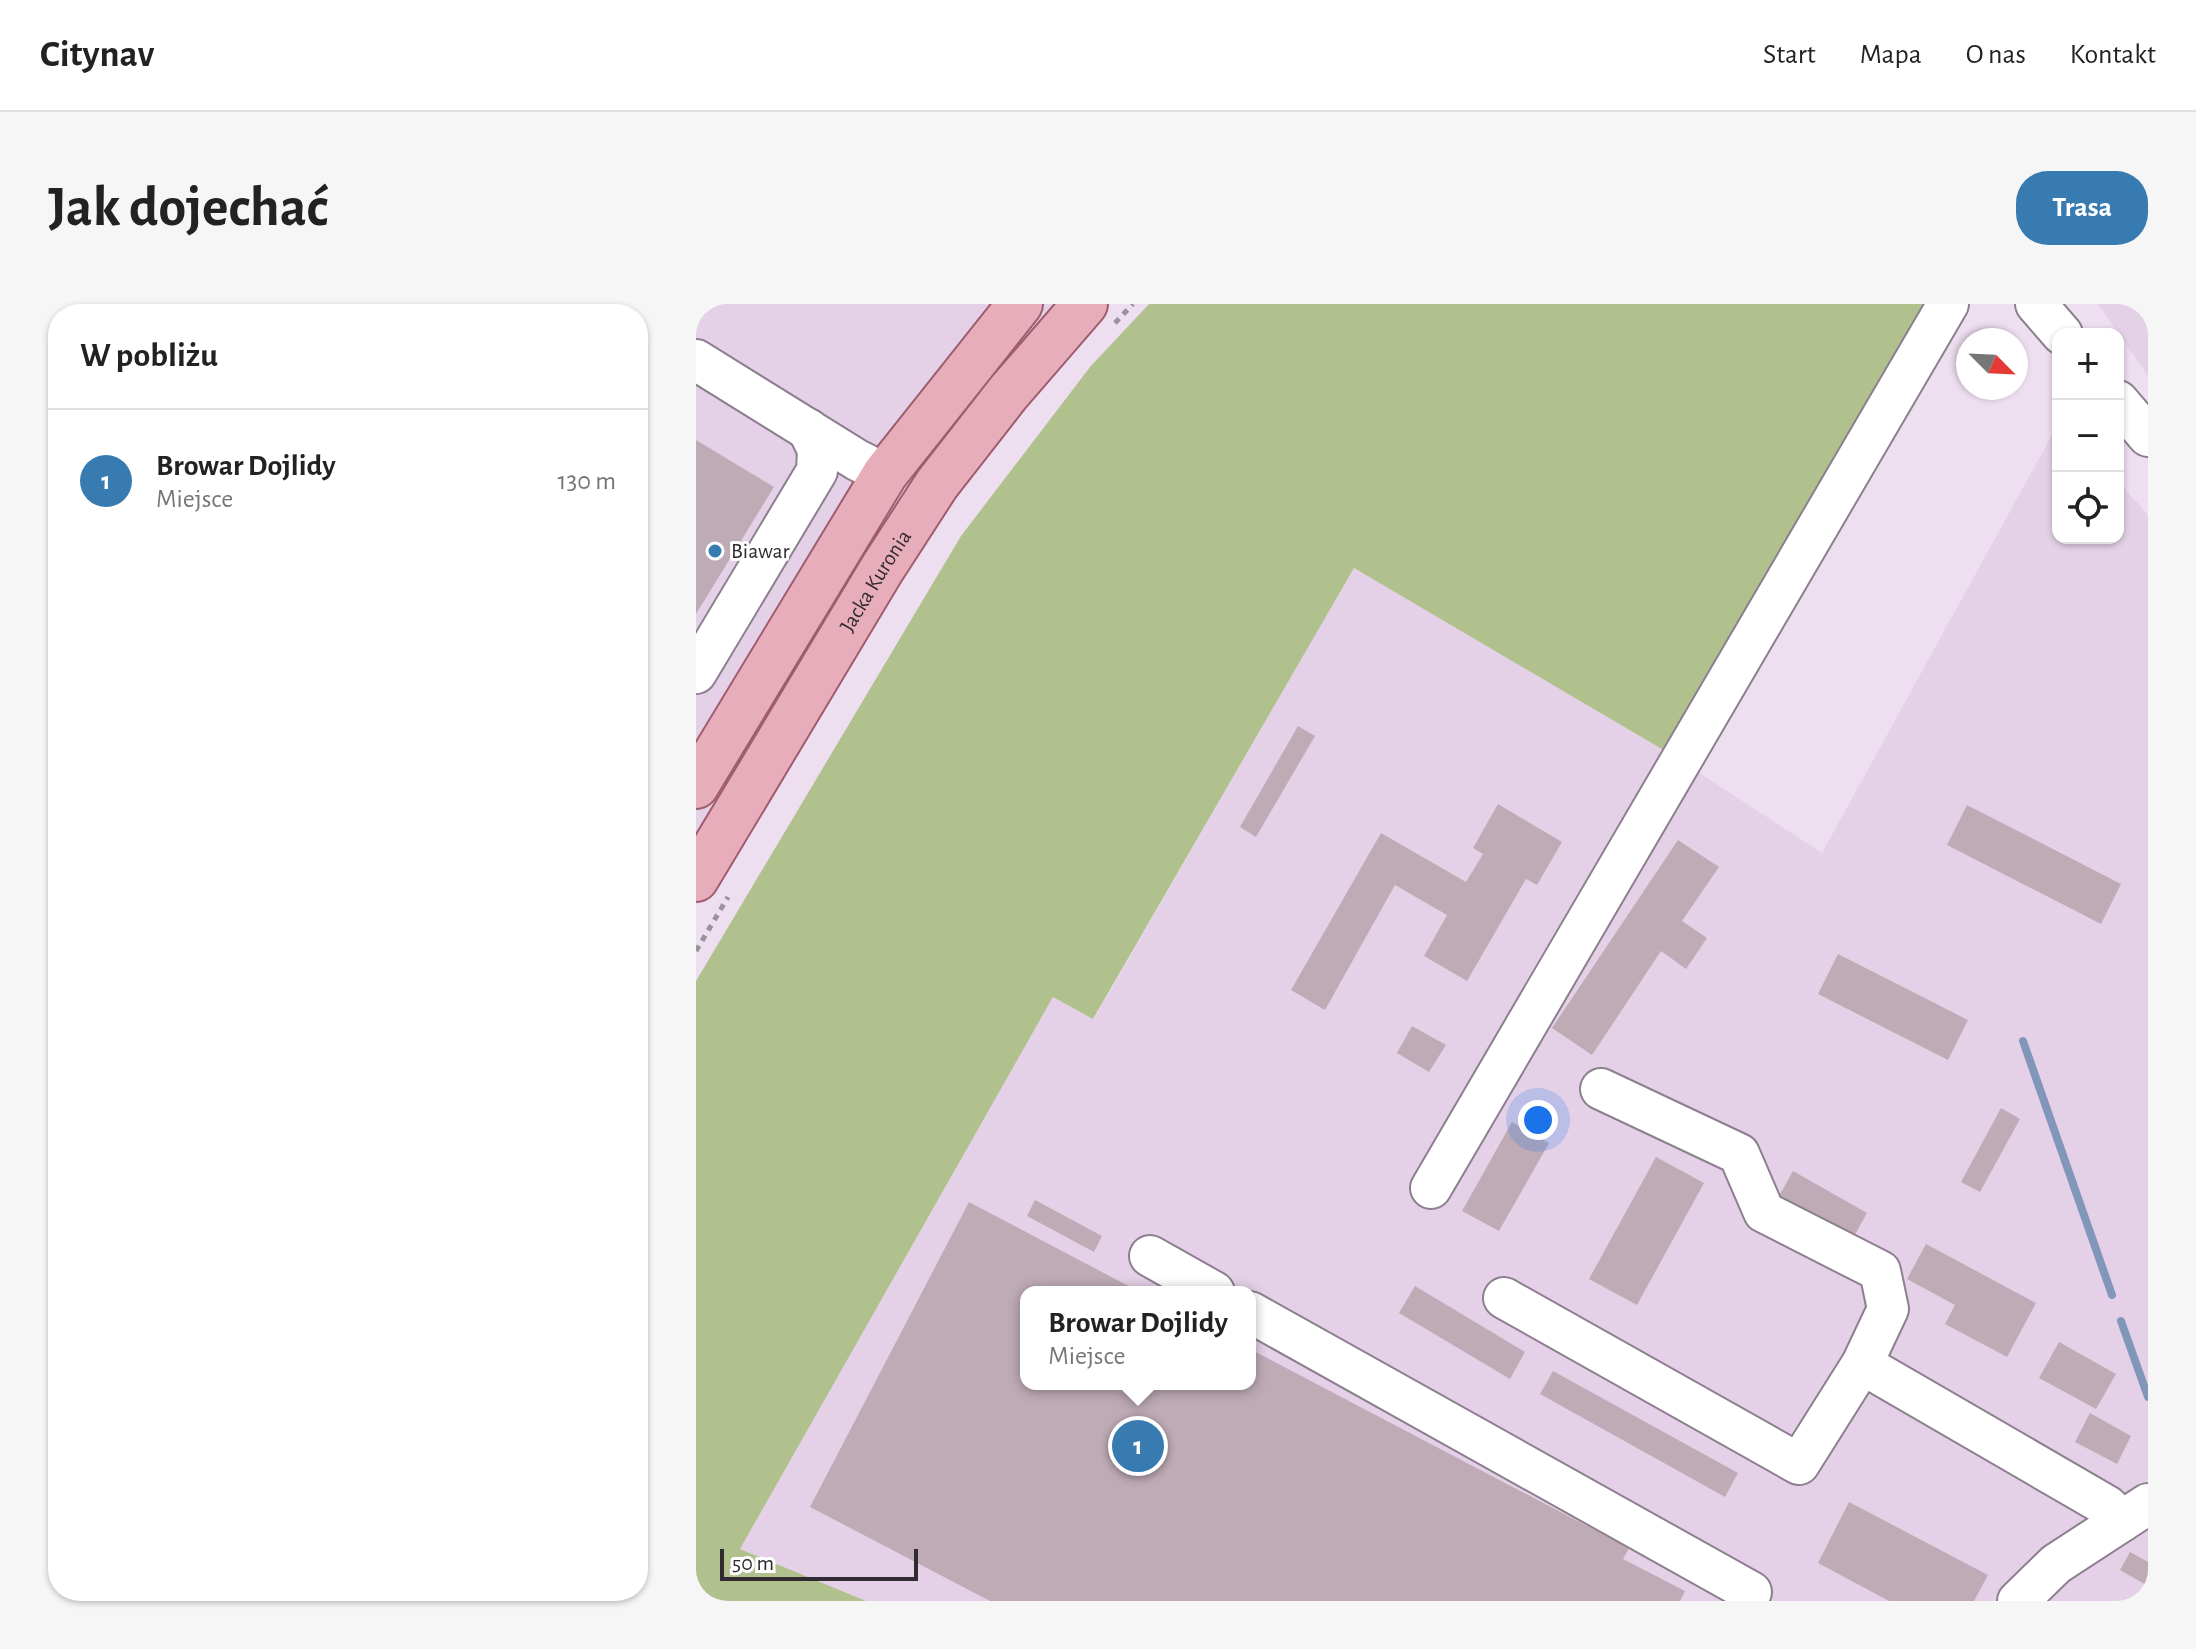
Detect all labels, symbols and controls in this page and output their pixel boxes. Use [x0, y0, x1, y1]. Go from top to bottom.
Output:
text: Citynav [40, 36, 154, 74]
text: Start [1763, 41, 1816, 69]
text: Mapa [1860, 41, 1922, 69]
text: O nas [1966, 41, 2026, 69]
text: Kontakt [2070, 41, 2156, 69]
button: Trasa [2016, 171, 2148, 245]
text: Jak dojechać [48, 180, 328, 236]
north arrow [1956, 328, 2028, 400]
map controls [2052, 328, 2124, 544]
button: + [2052, 328, 2124, 400]
text: W pobliżu [80, 339, 218, 373]
button: − [2052, 400, 2124, 472]
text: Browar Dojlidy [156, 451, 336, 481]
text: 1 [101, 468, 111, 494]
text: 130 m [558, 468, 616, 494]
button: locate [2052, 472, 2124, 544]
text: Miejsce [156, 486, 233, 512]
street label: Jacka Kuronia [836, 526, 915, 636]
place label: Biawar [731, 540, 790, 562]
marker: Biawar [706, 542, 724, 560]
your location [1518, 1100, 1558, 1140]
popup [1020, 1286, 1256, 1390]
text: Browar Dojlidy [1048, 1308, 1228, 1338]
text: Miejsce [1048, 1343, 1125, 1369]
pin: 1 [1112, 1416, 1164, 1476]
scale bar [720, 1545, 918, 1581]
text: 50 m [732, 1552, 774, 1574]

